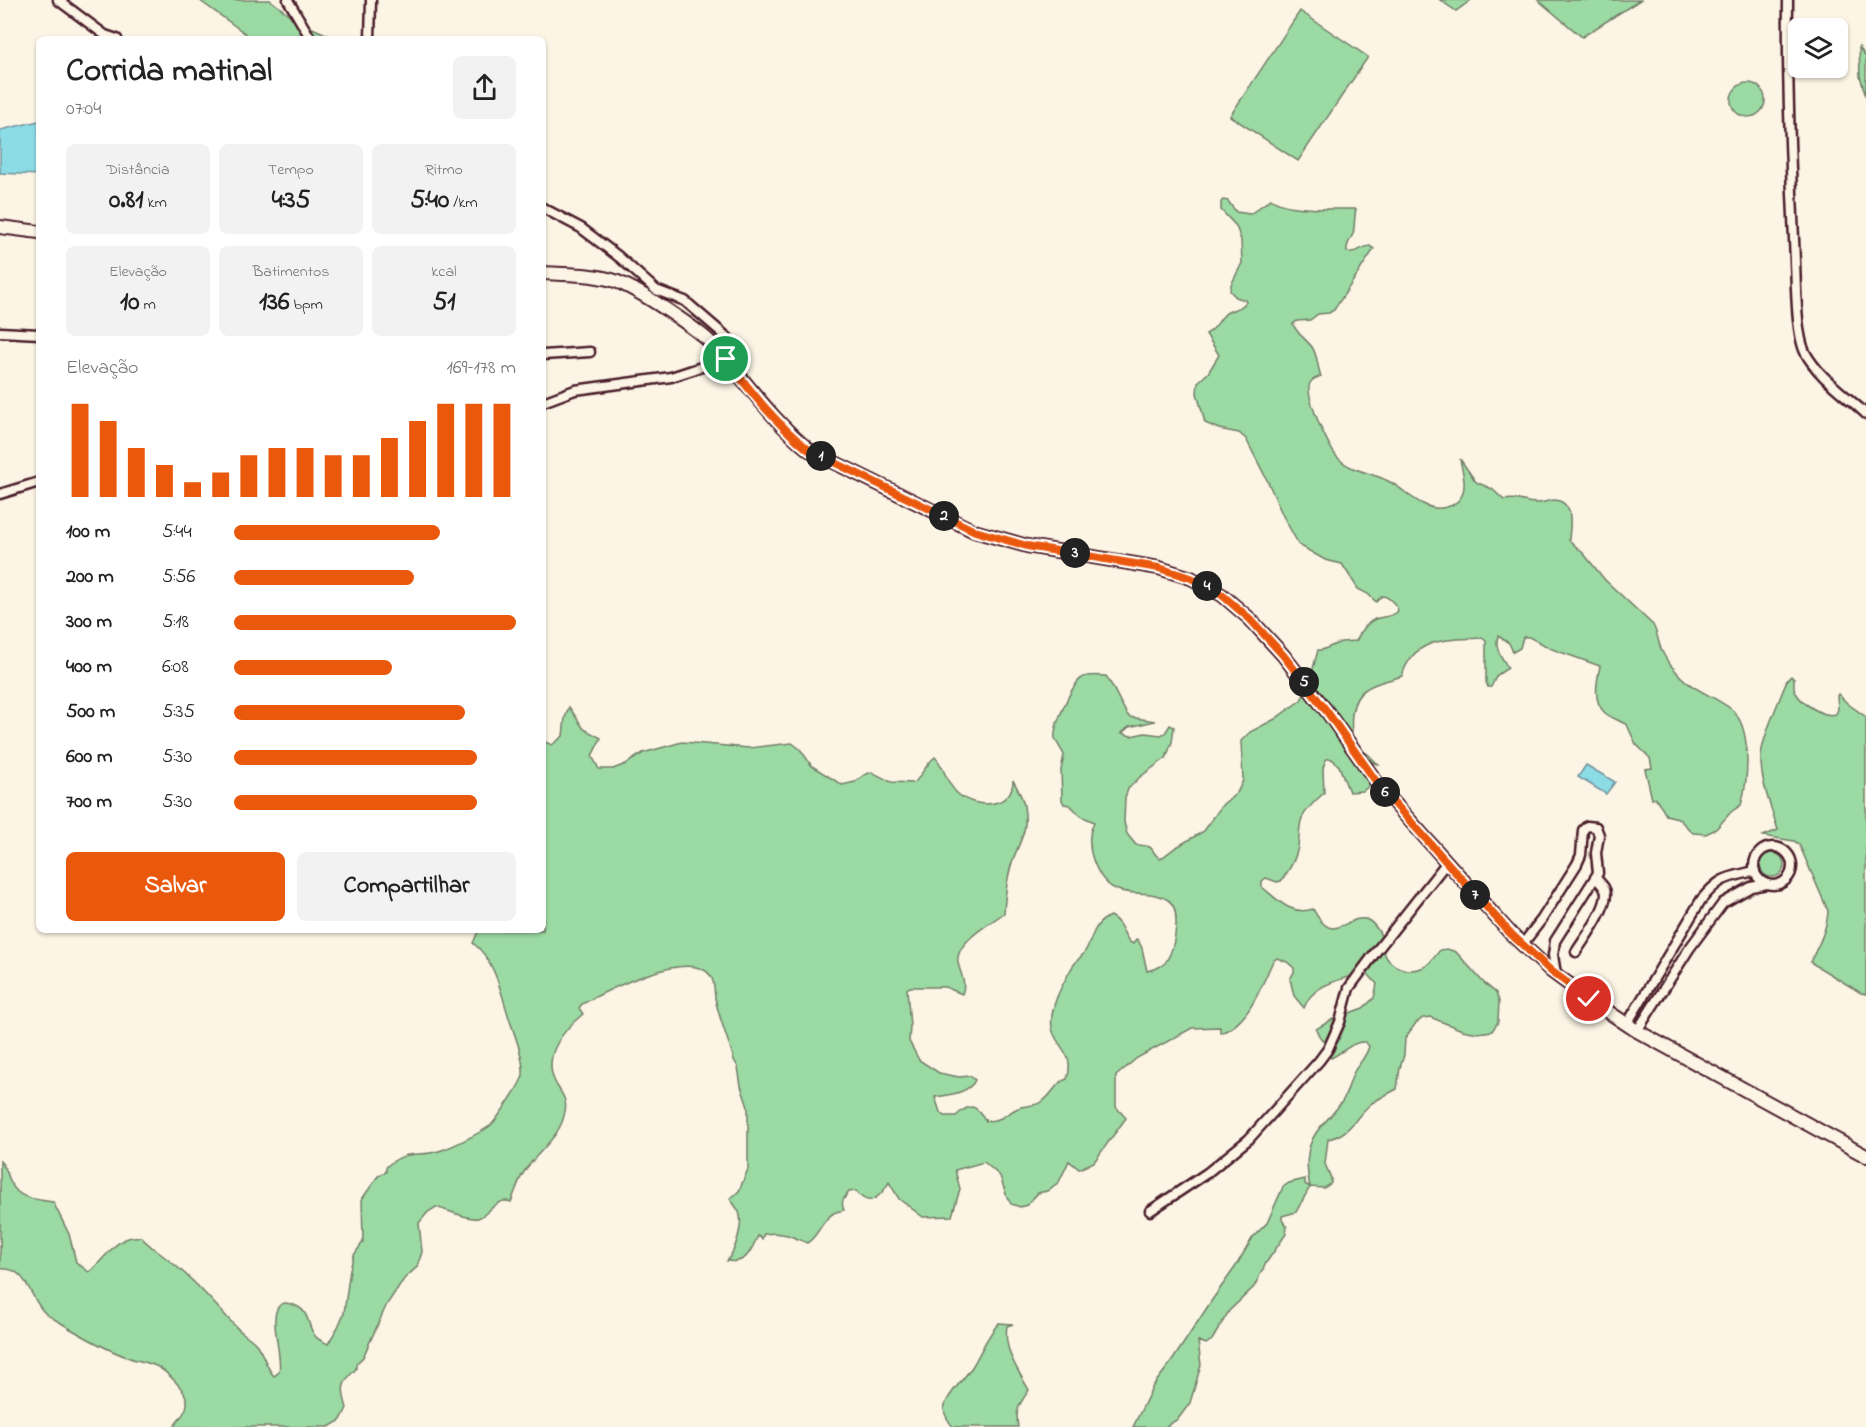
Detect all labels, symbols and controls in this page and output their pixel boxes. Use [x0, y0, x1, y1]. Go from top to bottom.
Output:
map controls [1788, 18, 1848, 78]
button: layers [1788, 18, 1848, 78]
text: Corrida matinal [66, 48, 272, 96]
button: share [453, 56, 516, 119]
text: 07:04 [66, 95, 101, 124]
text: Distância [106, 158, 170, 182]
text: Tempo [268, 158, 314, 182]
text: Ritmo [425, 158, 463, 182]
text: 0.81 [109, 182, 144, 220]
text: 4:35 [272, 182, 310, 220]
text: 5:40 [410, 182, 449, 220]
text: km [144, 191, 167, 215]
text: /km [449, 191, 478, 215]
text: Elevação [109, 260, 167, 284]
text: Batimentos [253, 260, 329, 284]
text: kcal [431, 260, 457, 284]
text: 10 [120, 284, 140, 322]
text: 136 [259, 284, 289, 322]
text: 51 [432, 284, 456, 322]
text: m [140, 293, 156, 317]
text: bpm [289, 293, 323, 317]
pin [700, 333, 751, 384]
icon: arrive [709, 342, 742, 375]
text: Elevação [66, 354, 138, 383]
text: 169–178 m [446, 354, 516, 383]
pin: 1 [806, 441, 836, 471]
text: 1 [818, 444, 824, 468]
pin: 2 [929, 501, 959, 531]
text: 2 [940, 504, 948, 528]
text: 100 m [66, 518, 110, 547]
text: 5:44 [162, 518, 192, 547]
pin: 3 [1060, 538, 1090, 568]
text: 3 [1072, 541, 1078, 565]
text: 200 m [66, 563, 114, 592]
text: 5:56 [162, 563, 195, 592]
pin: 4 [1192, 571, 1222, 601]
text: 4 [1204, 574, 1210, 598]
text: 300 m [66, 608, 112, 637]
text: 5:18 [162, 608, 189, 637]
text: 400 m [66, 653, 112, 682]
text: 6:08 [162, 653, 189, 682]
pin: 5 [1289, 667, 1319, 697]
text: 5 [1299, 670, 1309, 694]
text: 500 m [66, 698, 115, 727]
text: 5:35 [162, 698, 195, 727]
text: 600 m [66, 743, 113, 772]
text: 5:30 [162, 743, 192, 772]
pin: 6 [1370, 777, 1400, 807]
text: 6 [1381, 780, 1389, 804]
text: 700 m [66, 788, 112, 817]
text: 5:30 [162, 788, 192, 817]
button: Salvar [66, 852, 285, 921]
button: Compartilhar [297, 852, 516, 921]
pin: 7 [1460, 880, 1490, 910]
text: 7 [1472, 883, 1478, 907]
pin [1563, 973, 1614, 1024]
icon: check [1572, 982, 1605, 1015]

